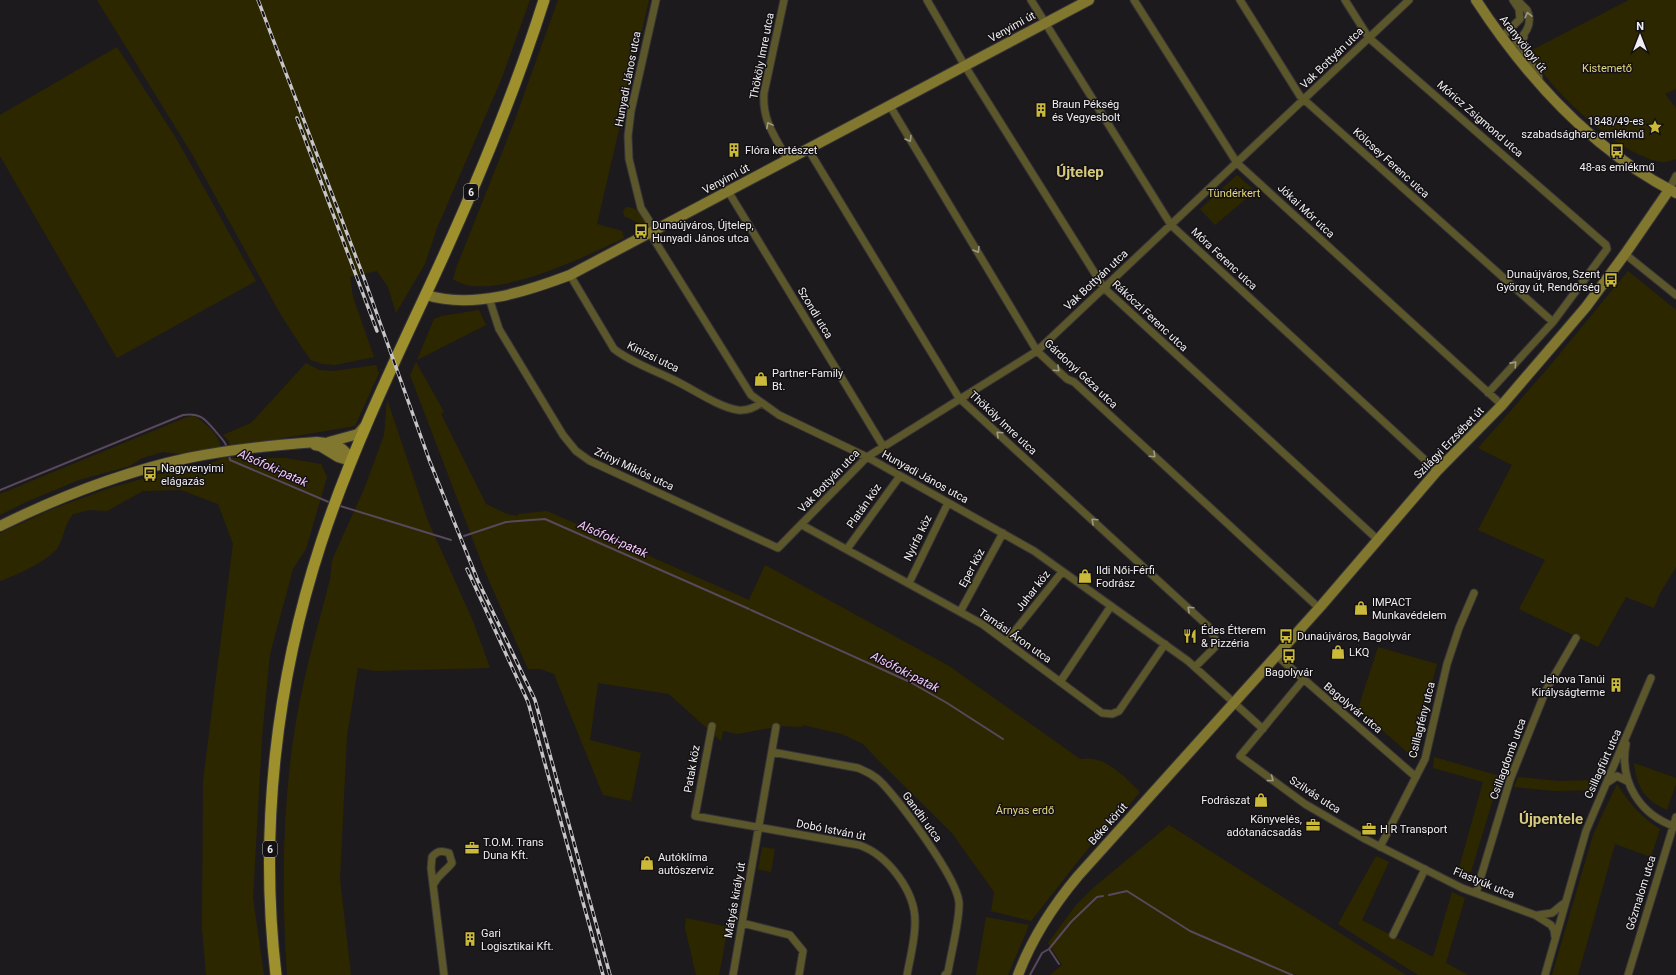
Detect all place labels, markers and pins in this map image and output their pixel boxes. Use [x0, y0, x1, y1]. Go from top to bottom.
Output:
place label: Braun Pékség és Vegyesbolt [1052, 98, 1121, 124]
building icon: Braun Pékség és Vegyesbolt [1033, 102, 1049, 118]
place label: 1848/49-es szabadságharc emlékmű [1521, 115, 1644, 141]
place icon: 1848/49-es szabadságharc emlékmű [1647, 119, 1663, 135]
building icon: Flóra kertészet [726, 142, 742, 158]
bus stop icon: 48-as emlékmű [1609, 143, 1625, 159]
place label: Flóra kertészet [745, 144, 818, 157]
place label: 48-as emlékmű [1579, 161, 1655, 174]
place label: Dunaújváros, Újtelep, Hunyadi János utca [652, 219, 754, 245]
bus stop icon: Dunaújváros, Újtelep, Hunyadi János utca [633, 223, 649, 239]
place label: Dunaújváros, Szent György út, Rendőrség [1496, 268, 1600, 294]
bus stop icon: Dunaújváros, Szent György út, Rendőrség [1603, 272, 1619, 288]
place label: Partner-Family Bt. [772, 367, 844, 393]
shop icon: Partner-Family Bt. [753, 371, 769, 387]
place label: Nagyvenyimi elágazás [161, 462, 224, 488]
bus stop icon: Nagyvenyimi elágazás [142, 466, 158, 482]
place label: Ildi Női-Férfi Fodrász [1096, 564, 1155, 590]
shop icon: Ildi Női-Férfi Fodrász [1077, 568, 1093, 584]
place label: IMPACT Munkavédelem [1372, 596, 1447, 622]
shop icon: IMPACT Munkavédelem [1353, 600, 1369, 616]
place label: Édes Étterem & Pizzéria [1201, 624, 1266, 650]
restaurant icon: Édes Étterem & Pizzéria [1182, 628, 1198, 644]
bus stop icon: Dunaújváros, Bagolyvár [1278, 628, 1294, 644]
place label: Dunaújváros, Bagolyvár [1297, 630, 1411, 643]
shop icon: LKQ [1330, 644, 1346, 660]
place label: LKQ [1349, 646, 1369, 659]
bus stop icon: Bagolyvár [1281, 648, 1297, 664]
place label: Bagolyvár [1265, 666, 1313, 679]
place label: Jehova Tanúi Királyságterme [1532, 673, 1605, 699]
building icon: Jehova Tanúi Királyságterme [1608, 677, 1624, 693]
shop icon: Fodrászat [1253, 792, 1269, 808]
place label: Fodrászat [1201, 794, 1250, 807]
place label: Könyvelés, adótanácsadás [1227, 813, 1302, 839]
office icon: Könyvelés, adótanácsadás [1305, 817, 1321, 833]
office icon: H R Transport [1361, 821, 1377, 837]
place label: H R Transport [1380, 823, 1448, 836]
place label: T.O.M. Trans Duna Kft. [483, 836, 544, 862]
office icon: T.O.M. Trans Duna Kft. [464, 840, 480, 856]
place label: Autóklíma autószerviz [658, 851, 715, 877]
shop icon: Autóklíma autószerviz [639, 855, 655, 871]
place label: Gari Logisztikai Kft. [481, 927, 554, 953]
building icon: Gari Logisztikai Kft. [462, 931, 478, 947]

